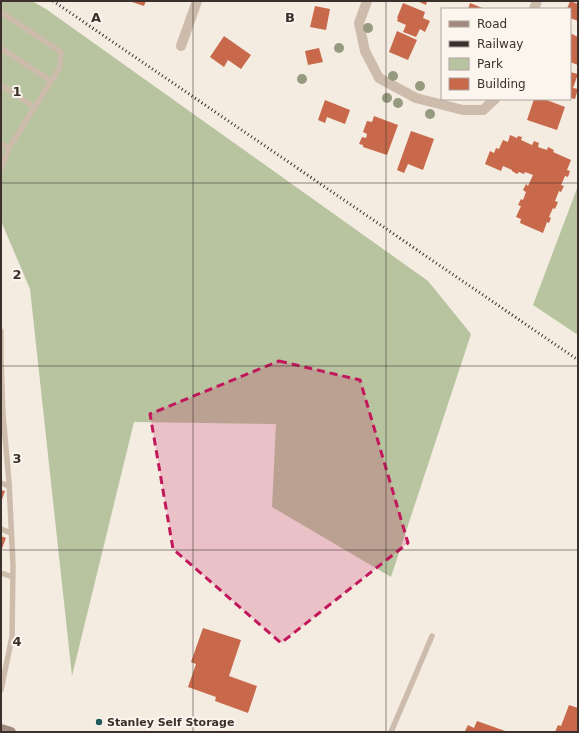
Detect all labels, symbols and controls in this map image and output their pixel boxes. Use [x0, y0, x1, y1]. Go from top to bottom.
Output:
legend [441, 8, 571, 100]
text: A [91, 10, 101, 25]
text: B [285, 10, 295, 25]
text: Road [477, 17, 507, 31]
text: Railway [477, 37, 523, 51]
text: Park [477, 57, 503, 71]
text: Building [477, 77, 526, 91]
text: 1 [12, 84, 22, 99]
text: 2 [12, 267, 22, 282]
text: 3 [12, 451, 22, 466]
text: 4 [12, 634, 22, 649]
place label: Stanley Self Storage [107, 716, 234, 729]
marker: Stanley Self Storage [94, 717, 104, 727]

